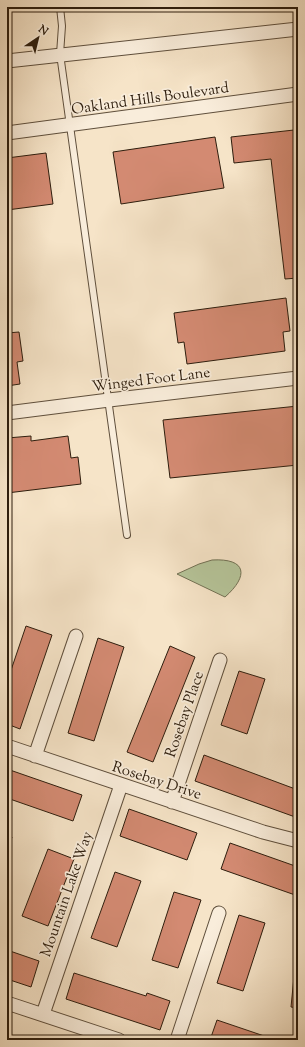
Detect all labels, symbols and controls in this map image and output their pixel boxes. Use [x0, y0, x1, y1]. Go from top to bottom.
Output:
north arrow [18, 18, 58, 58]
text: N [34, 21, 52, 40]
street label: Oakland Hills Boulevard [70, 78, 231, 121]
street label: Winged Foot Lane [91, 363, 212, 398]
street label: Rosebay Place [161, 669, 210, 760]
street label: Rosebay Drive [109, 757, 204, 806]
street label: Mountain Lake Way [36, 828, 99, 960]

